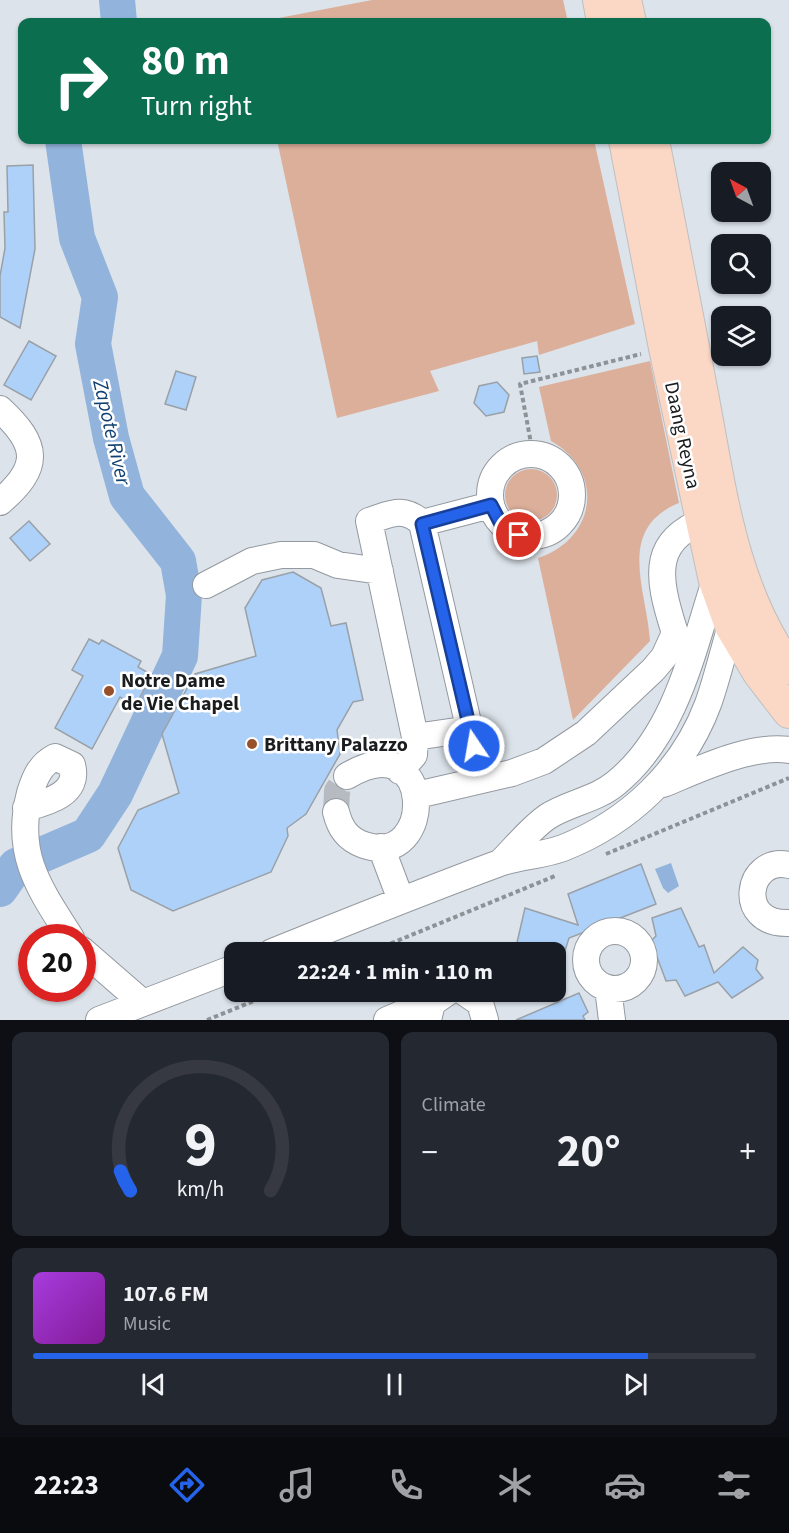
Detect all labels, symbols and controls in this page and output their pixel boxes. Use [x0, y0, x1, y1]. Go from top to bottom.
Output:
text: 80 m [141, 31, 230, 91]
icon: right [42, 42, 120, 120]
text: Turn right [141, 87, 252, 126]
north arrow [711, 162, 771, 222]
map controls [711, 162, 771, 366]
button: search [711, 234, 771, 294]
button: layers [711, 306, 771, 366]
water label: Zapote River [85, 375, 139, 489]
street label: Daang Reyna [657, 379, 707, 491]
pin [493, 509, 544, 560]
icon: arrive [502, 518, 535, 551]
place label: Notre Dame de Vie Chapel [121, 667, 239, 718]
marker: Notre Dame de Vie Chapel [102, 684, 116, 698]
position arrow [442, 714, 506, 778]
place label: Brittany Palazzo [264, 731, 408, 759]
marker: Brittany Palazzo [245, 737, 259, 751]
speed limit sign: 20 [18, 924, 96, 1002]
text: 22:24 · 1 min · 110 m [297, 956, 493, 988]
text: Climate [422, 1091, 486, 1119]
text: 9 [184, 1101, 217, 1190]
text: 20° [557, 1120, 621, 1184]
text: − [422, 1129, 438, 1176]
text: + [740, 1129, 756, 1176]
text: km/h [176, 1174, 224, 1205]
text: 107.6 FM [123, 1278, 209, 1310]
text: Music [123, 1310, 171, 1338]
icon: previous [137, 1368, 170, 1401]
icon: pause [378, 1368, 411, 1401]
icon: next [619, 1368, 652, 1401]
icon: directions [166, 1464, 208, 1506]
icon: music [276, 1464, 318, 1506]
icon: phone [385, 1464, 427, 1506]
icon: climate [494, 1464, 536, 1506]
icon: car [604, 1464, 646, 1506]
icon: filters [713, 1464, 755, 1506]
text: 22:23 [34, 1466, 99, 1505]

